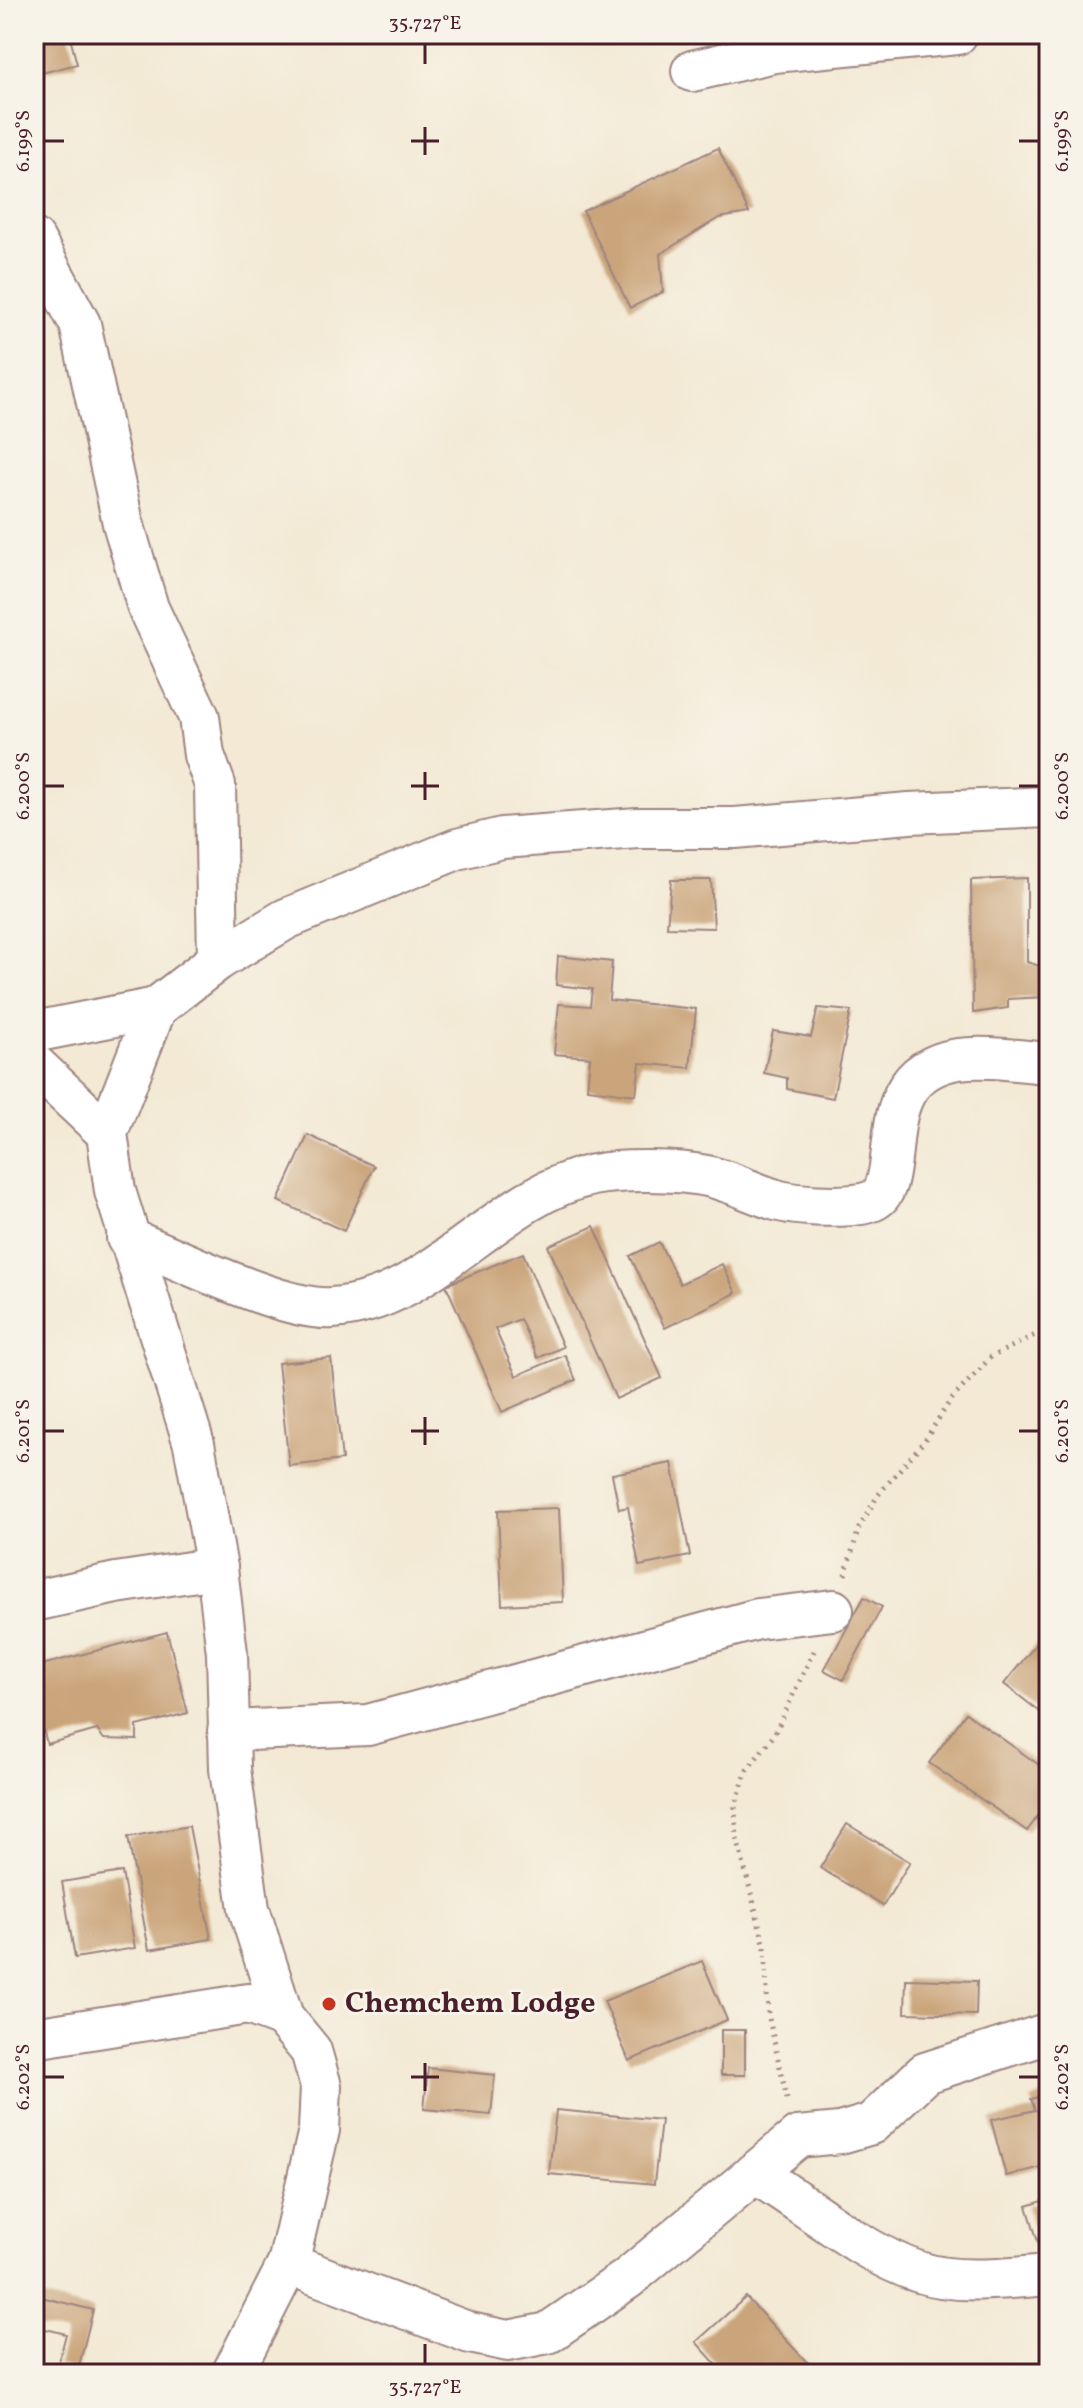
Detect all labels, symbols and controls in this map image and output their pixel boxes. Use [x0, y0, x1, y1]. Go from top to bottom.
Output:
text: 35.727°E [389, 10, 461, 38]
text: 6.199°S [10, 110, 38, 172]
text: 6.199°S [1049, 110, 1077, 172]
text: 6.200°S [10, 752, 38, 820]
text: 6.200°S [1049, 752, 1077, 820]
text: 6.201°S [10, 1399, 38, 1463]
text: 6.201°S [1049, 1399, 1077, 1463]
place label: Chemchem Lodge [345, 1983, 596, 2025]
marker: Chemchem Lodge [320, 1995, 338, 2013]
text: 6.202°S [10, 2044, 38, 2110]
text: 6.202°S [1049, 2044, 1077, 2110]
text: 35.727°E [389, 2374, 461, 2402]

